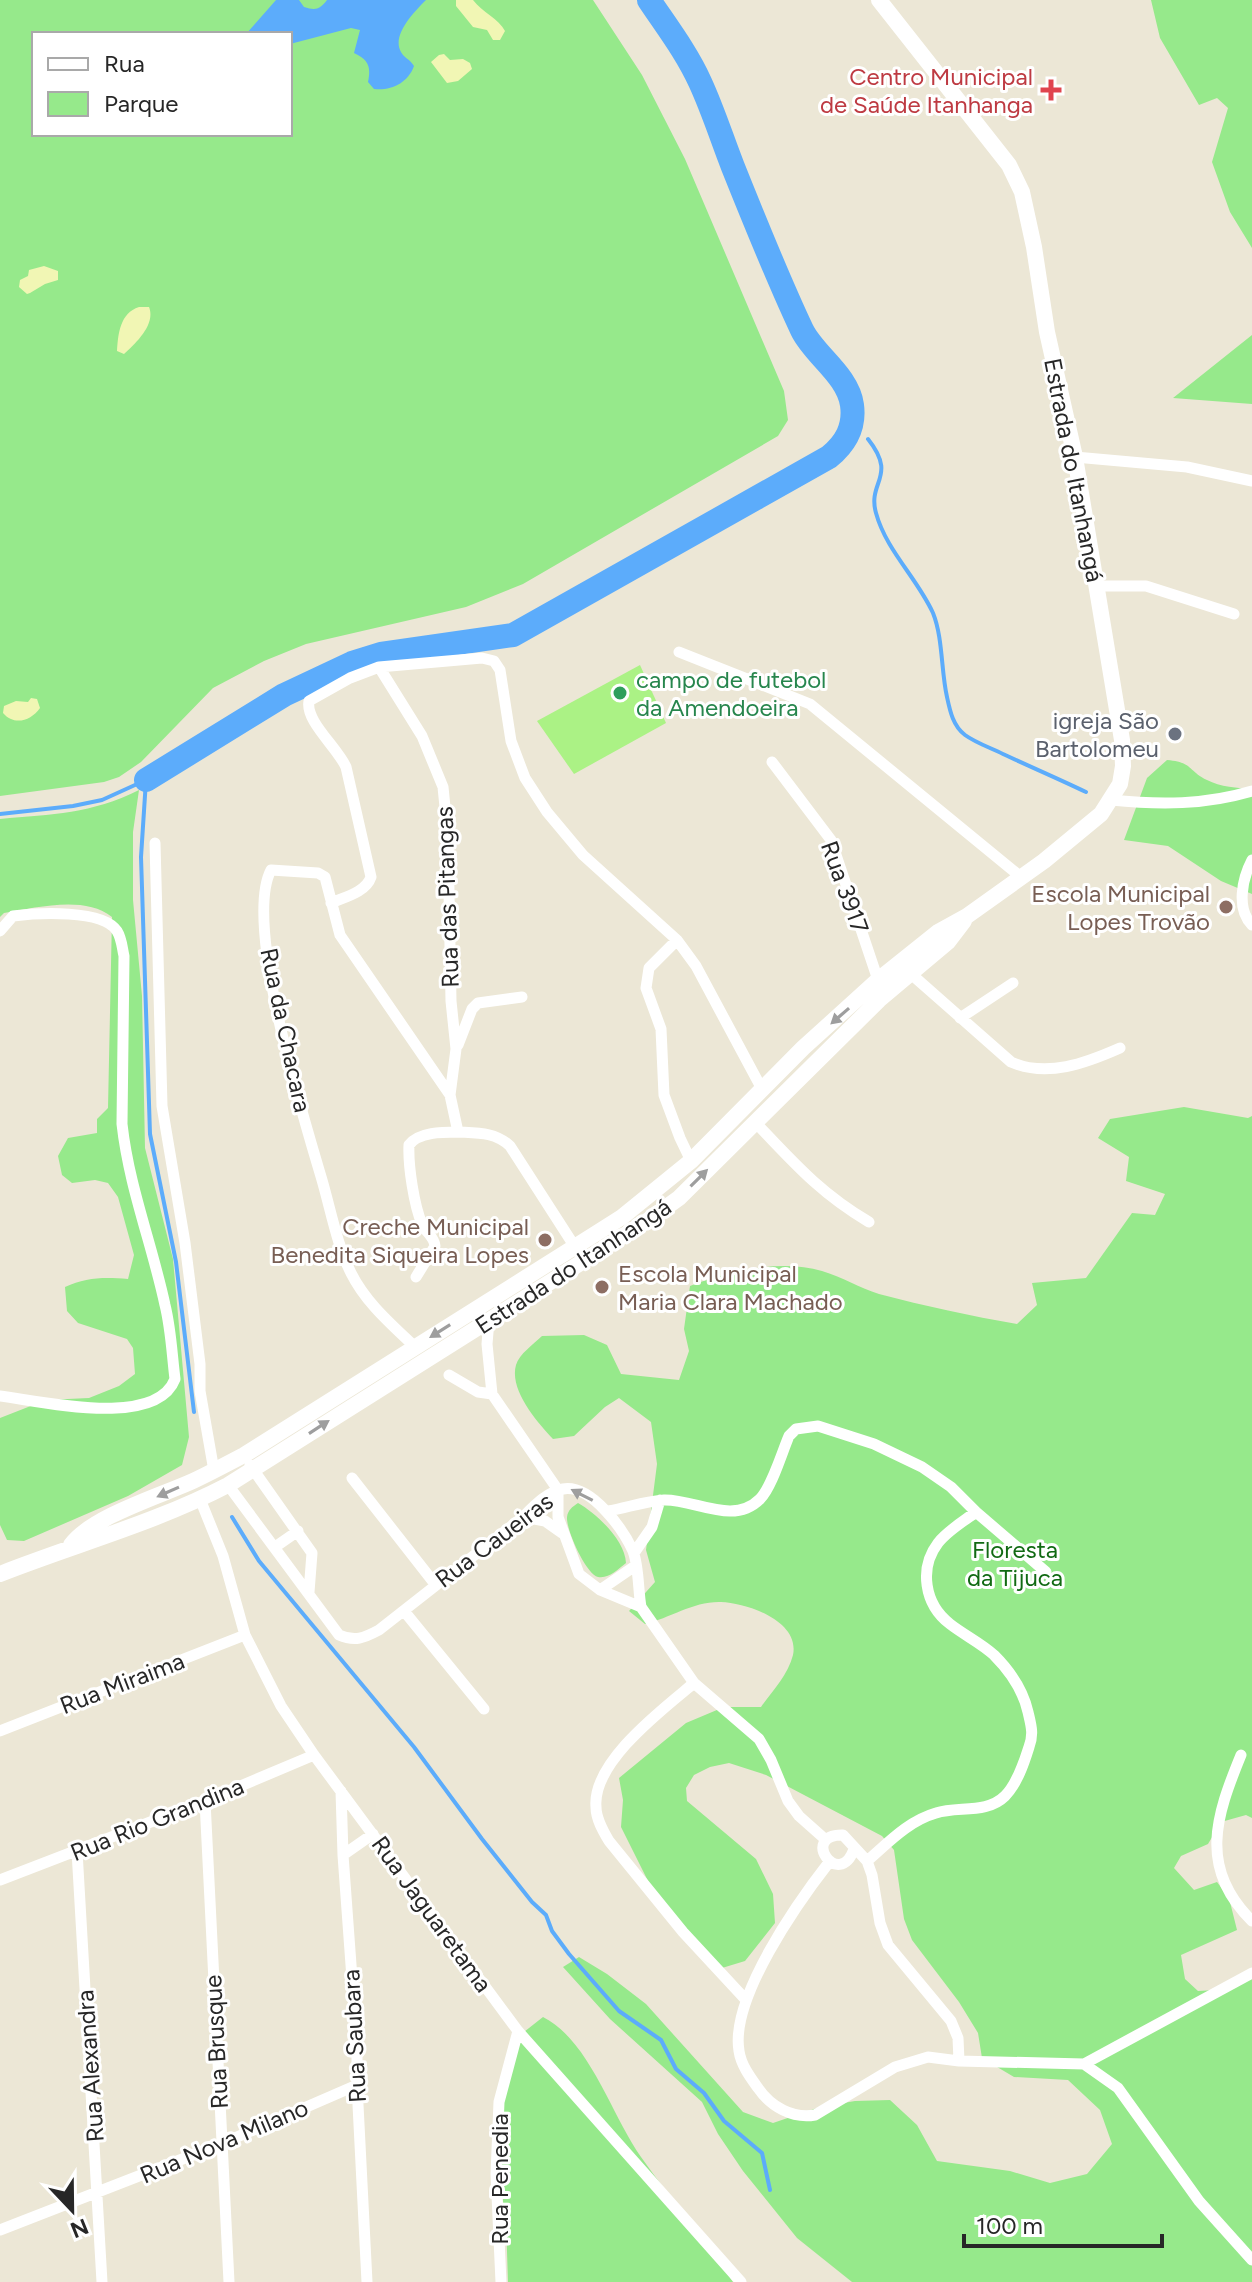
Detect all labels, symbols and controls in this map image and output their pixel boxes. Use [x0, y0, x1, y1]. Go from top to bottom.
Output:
legend [32, 32, 292, 136]
text: Rua [104, 49, 145, 78]
place label: Centro Municipal de Saúde Itanhanga [820, 62, 1033, 119]
marker: Centro Municipal de Saúde Itanhanga [1040, 79, 1062, 101]
text: Parque [104, 89, 178, 118]
street label: Estrada do Itanhangá [1038, 356, 1110, 584]
place label: campo de futebol da Amendoeira [636, 665, 826, 722]
marker: campo de futebol da Amendoeira [611, 684, 629, 702]
place label: igreja São Bartolomeu [1035, 706, 1159, 763]
marker: igreja São Bartolomeu [1166, 725, 1184, 743]
street label: Rua das Pitangas [429, 806, 465, 988]
street label: Rua 3917 [815, 837, 875, 937]
place label: Escola Municipal Lopes Trovão [1031, 879, 1210, 936]
marker: Escola Municipal Lopes Trovão [1217, 898, 1235, 916]
street label: Rua da Chacara [254, 945, 318, 1115]
one-way arrow [830, 1006, 850, 1024]
one-way arrow [689, 1169, 708, 1188]
street label: Estrada do Itanhangá [470, 1192, 676, 1340]
place label: Creche Municipal Benedita Siqueira Lopes [271, 1212, 529, 1269]
marker: Creche Municipal Benedita Siqueira Lopes [536, 1231, 554, 1249]
place label: Escola Municipal Maria Clara Machado [618, 1259, 843, 1316]
marker: Escola Municipal Maria Clara Machado [593, 1278, 611, 1296]
one-way arrow [429, 1324, 451, 1338]
one-way arrow [308, 1420, 329, 1435]
one-way arrow [156, 1485, 180, 1498]
street label: Rua Caueiras [429, 1486, 559, 1594]
one-way arrow [571, 1488, 594, 1502]
park label: Floresta da Tijuca [967, 1535, 1063, 1592]
street label: Rua Miraima [56, 1646, 188, 1720]
street label: Rua Rio Grandina [66, 1771, 248, 1867]
street label: Rua Jaguaretama [366, 1830, 498, 1998]
street label: Rua Saubara [336, 1969, 372, 2103]
street label: Rua Brusque [198, 1974, 234, 2110]
street label: Rua Alexandra [70, 1989, 110, 2143]
street label: Rua Nova Milano [136, 2093, 312, 2189]
street label: Rua Penedia [485, 2113, 514, 2245]
north arrow [32, 2170, 112, 2250]
scale bar [964, 2198, 1162, 2248]
text: 100 m [976, 2211, 1043, 2240]
text: N [66, 2212, 92, 2244]

